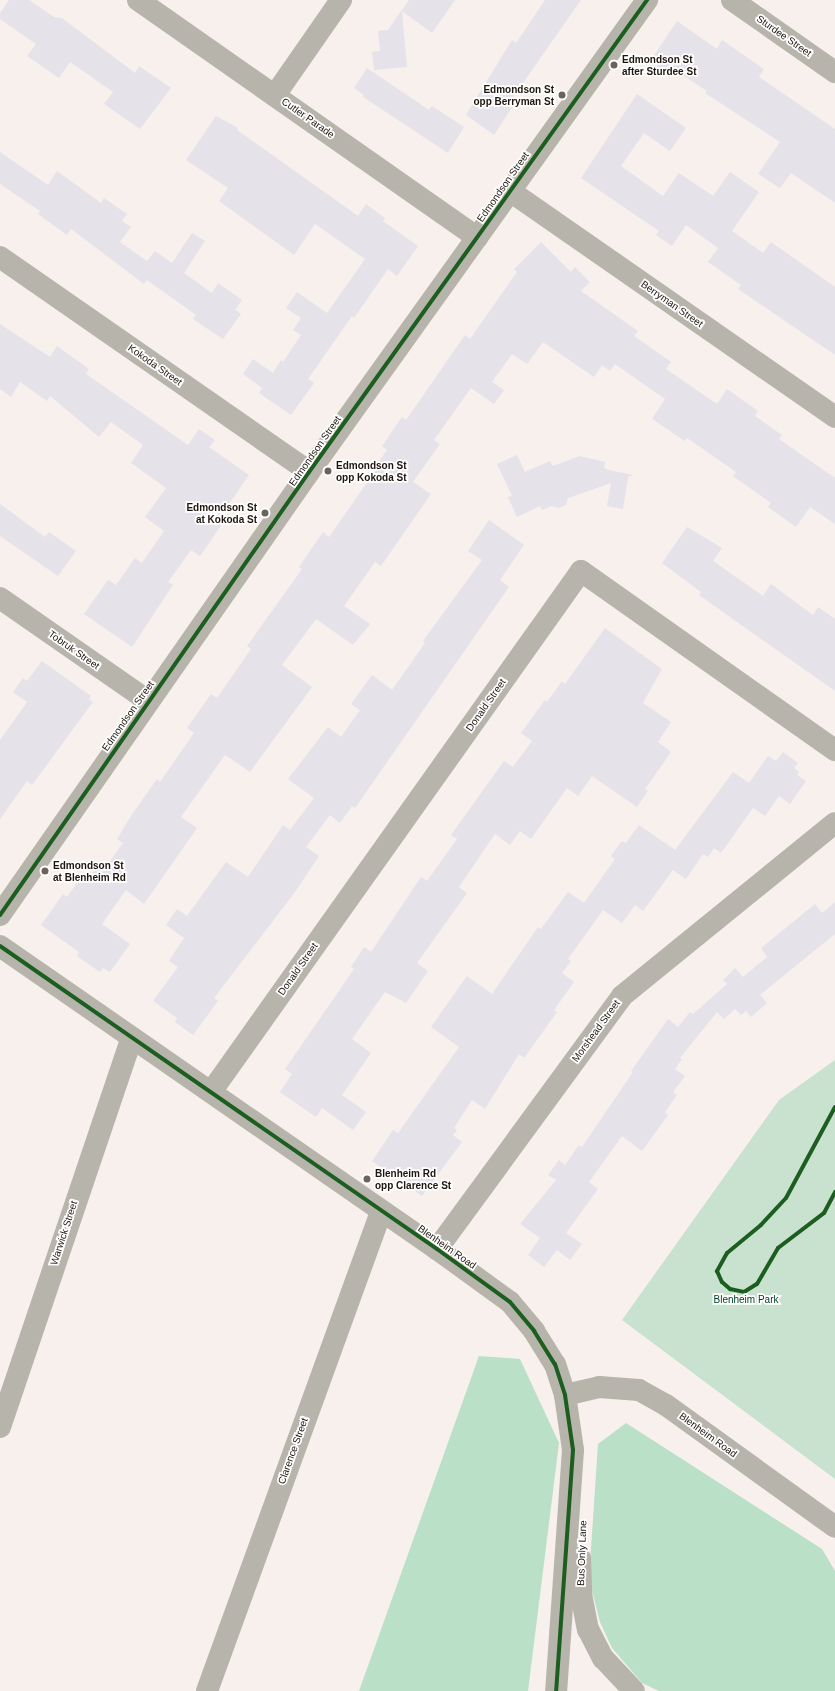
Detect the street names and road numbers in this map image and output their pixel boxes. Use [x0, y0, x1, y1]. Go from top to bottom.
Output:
street label: Sturdee Street [754, 13, 814, 59]
street label: Cutler Parade [279, 95, 337, 141]
street label: Edmondson Street [474, 150, 532, 224]
street label: Berryman Street [639, 278, 705, 330]
street label: Kokoda Street [126, 342, 184, 388]
street label: Edmondson Street [286, 414, 344, 488]
street label: Tobruk Street [46, 628, 102, 672]
street label: Donald Street [464, 677, 508, 733]
street label: Edmondson Street [99, 679, 157, 753]
street label: Donald Street [276, 941, 320, 997]
street label: Morshead Street [569, 998, 623, 1064]
street label: Warwick Street [48, 1199, 80, 1267]
street label: Blenheim Road [416, 1222, 478, 1272]
street label: Blenheim Road [677, 1410, 739, 1460]
street label: Clarence Street [275, 1416, 311, 1486]
street label: Bus Only Lane [575, 1520, 589, 1586]

